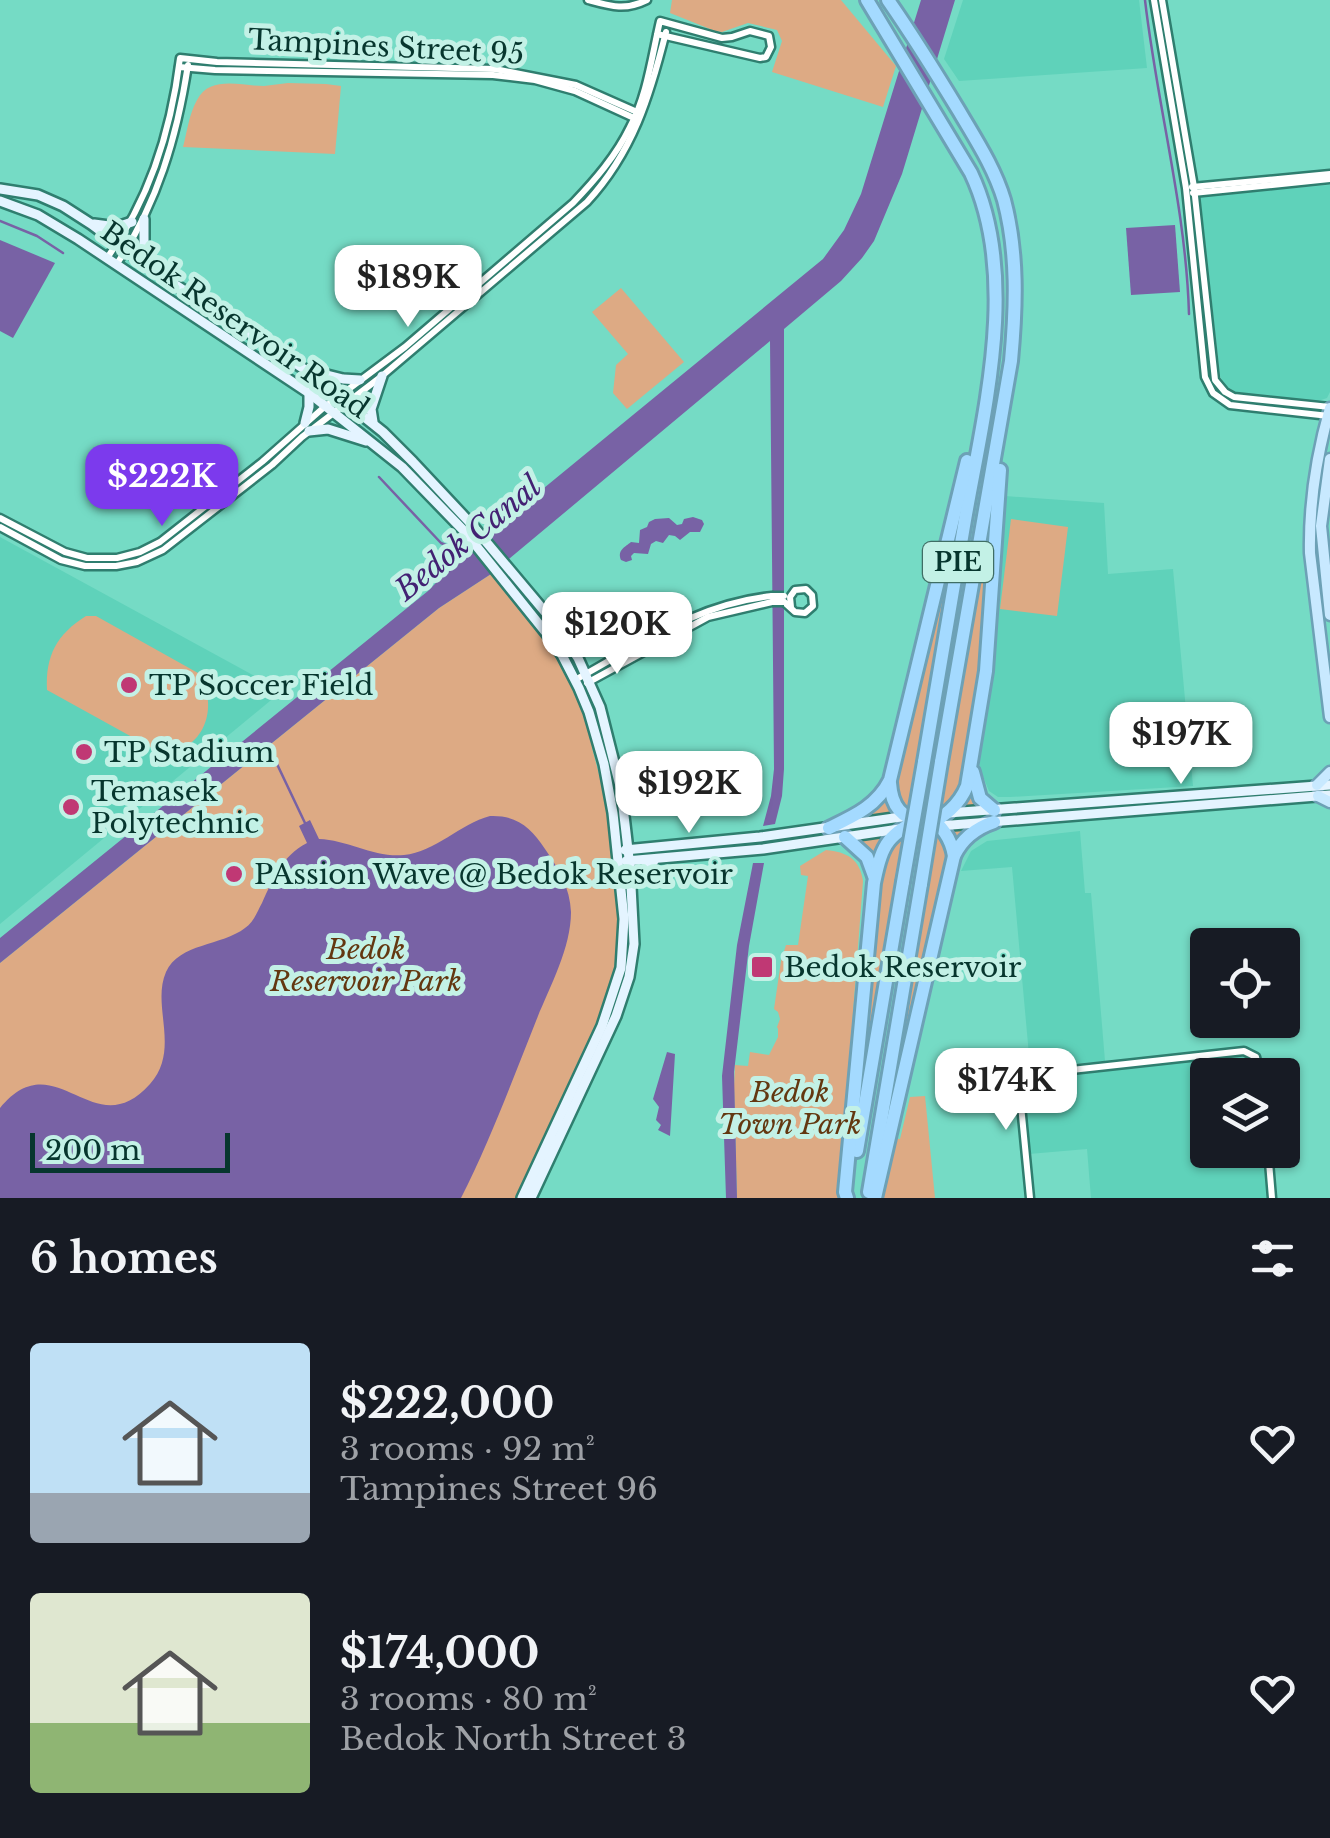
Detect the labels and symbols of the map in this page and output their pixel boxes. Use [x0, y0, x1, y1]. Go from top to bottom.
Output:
street label: Tampines Street 95 [247, 22, 525, 72]
street label: Bedok Reservoir Road [94, 214, 376, 426]
pin: $189K [338, 245, 478, 330]
pin: $222K [92, 444, 232, 529]
water label: Bedok Canal [387, 468, 549, 609]
road number: PIE [923, 542, 993, 582]
pin: $120K [547, 592, 687, 677]
place label: TP Soccer Field [149, 668, 373, 703]
marker: TP Soccer Field [118, 674, 140, 696]
pin: $197K [1111, 702, 1251, 787]
place label: TP Stadium [104, 735, 274, 770]
marker: TP Stadium [73, 741, 95, 763]
pin: $192K [619, 751, 759, 836]
place label: Temasek Polytechnic [91, 774, 259, 841]
marker: Temasek Polytechnic [60, 796, 82, 818]
place label: PAssion Wave @ Bedok Reservoir [254, 857, 734, 892]
marker: PAssion Wave @ Bedok Reservoir [223, 863, 245, 885]
park label: Bedok Reservoir Park [269, 932, 462, 999]
place label: Bedok Reservoir [784, 950, 1022, 985]
marker: Bedok Reservoir [749, 954, 775, 980]
pin: $174K [936, 1048, 1076, 1133]
park label: Bedok Town Park [719, 1075, 861, 1142]
scale bar [30, 1128, 230, 1172]

